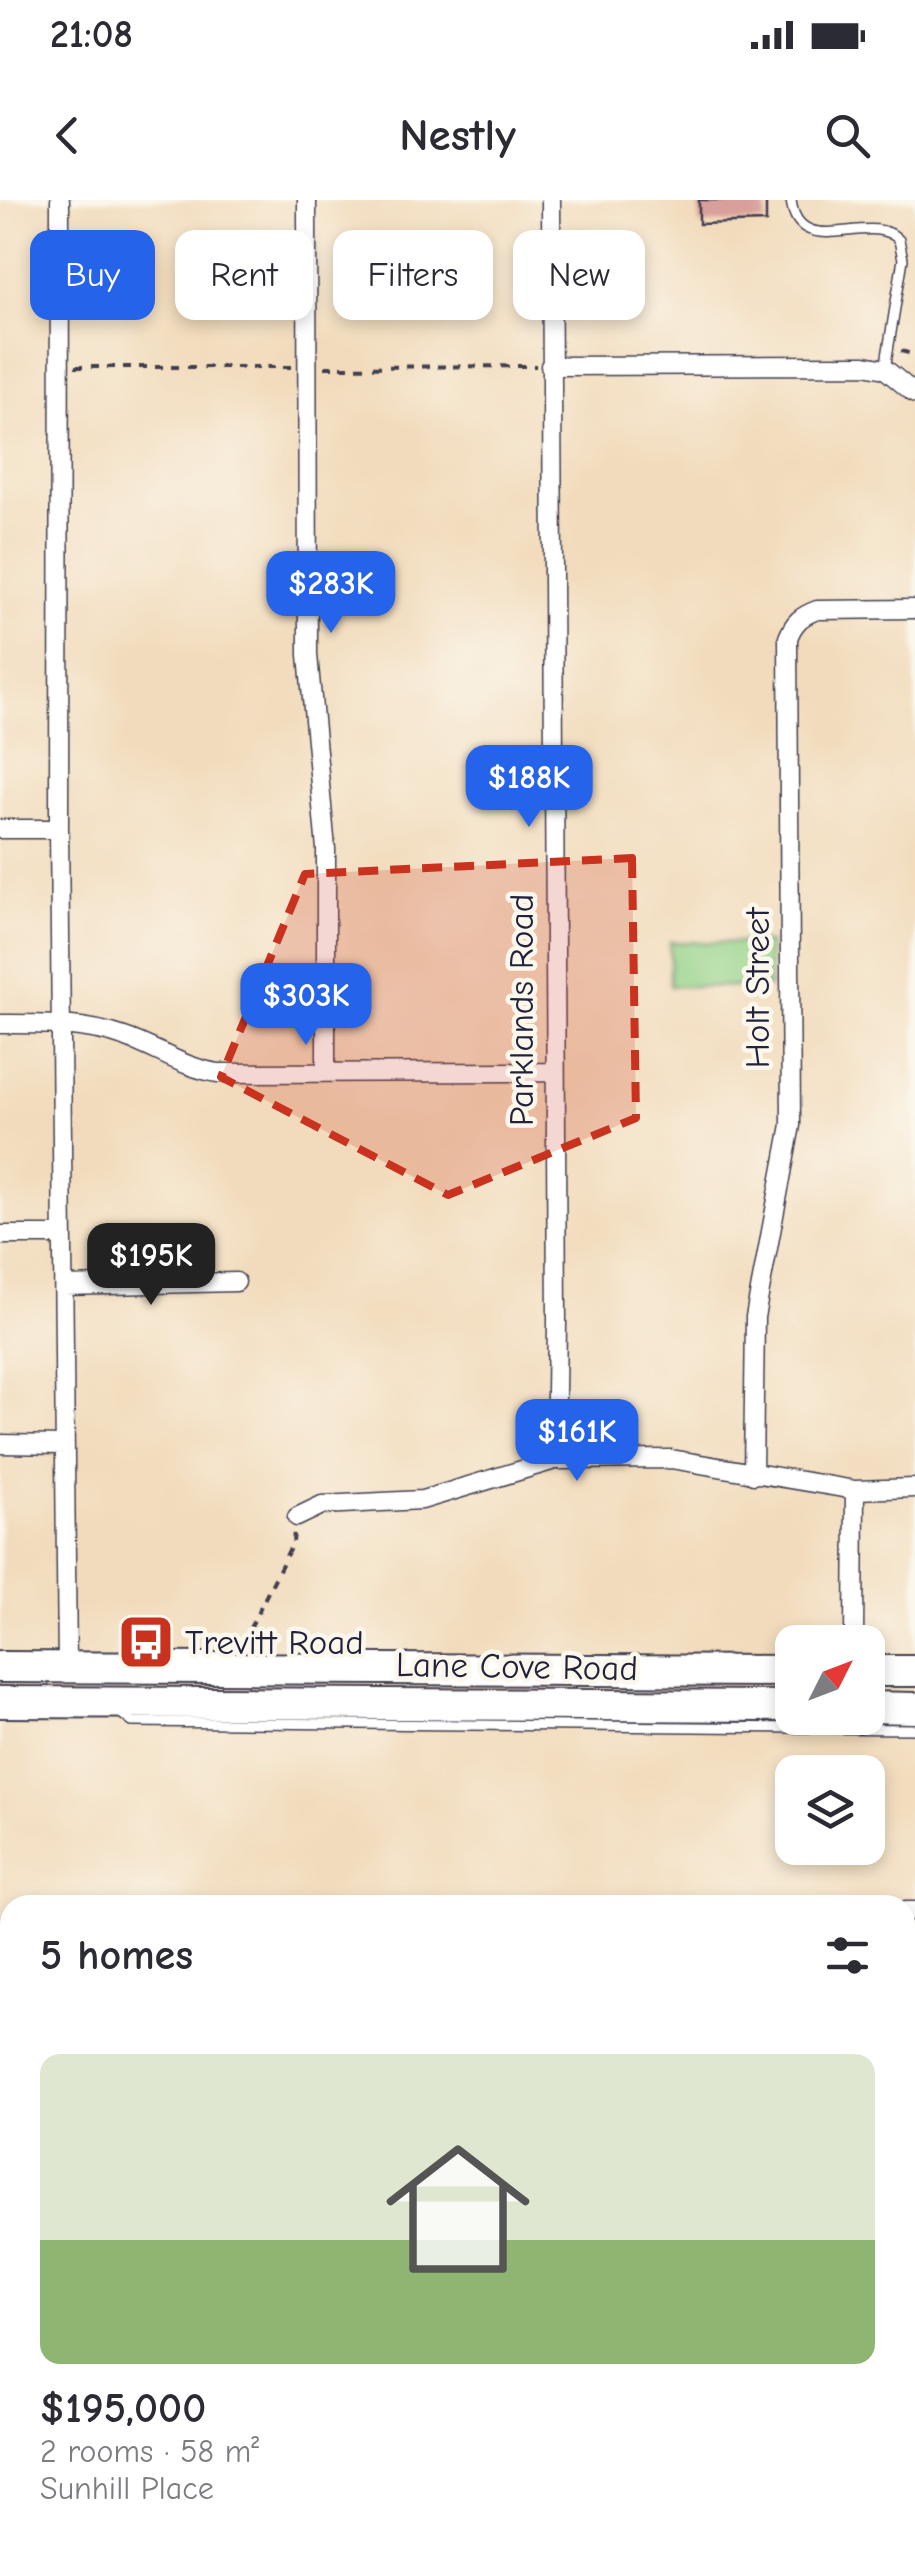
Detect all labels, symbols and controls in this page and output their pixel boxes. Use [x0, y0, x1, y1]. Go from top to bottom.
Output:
text: 21:08 [50, 13, 133, 57]
icon: back [40, 108, 95, 163]
icon: search [820, 108, 875, 163]
text: Nestly [399, 109, 516, 161]
chip: Buy [30, 230, 155, 320]
chip: Rent [175, 230, 313, 320]
chip: Filters [333, 230, 493, 320]
chip: New [513, 230, 645, 320]
pin: $283K [261, 551, 401, 636]
text: $283K [288, 565, 374, 602]
pin: $188K [459, 745, 599, 830]
text: $188K [488, 759, 570, 796]
street label: Parklands Road [501, 894, 542, 1126]
street label: Holt Street [737, 907, 778, 1068]
pin: $303K [236, 963, 376, 1048]
text: $303K [262, 977, 350, 1014]
pin: $195K [81, 1223, 221, 1308]
text: $195K [109, 1237, 193, 1274]
pin: $161K [507, 1399, 647, 1484]
text: $161K [537, 1413, 617, 1450]
bus stop icon: Trevitt Road [116, 1612, 176, 1672]
place label: Trevitt Road [185, 1622, 364, 1663]
north arrow [775, 1625, 885, 1735]
map controls [775, 1625, 885, 1865]
street label: Lane Cove Road [396, 1644, 638, 1689]
button: layers [775, 1755, 885, 1865]
icon: filters [820, 1928, 875, 1983]
text: 5 homes [40, 1931, 193, 1980]
icon: home [368, 2119, 548, 2299]
text: $195,000 [40, 2384, 206, 2433]
text: 2 rooms · 58 m² [40, 2433, 259, 2470]
text: Sunhill Place [40, 2470, 214, 2507]

